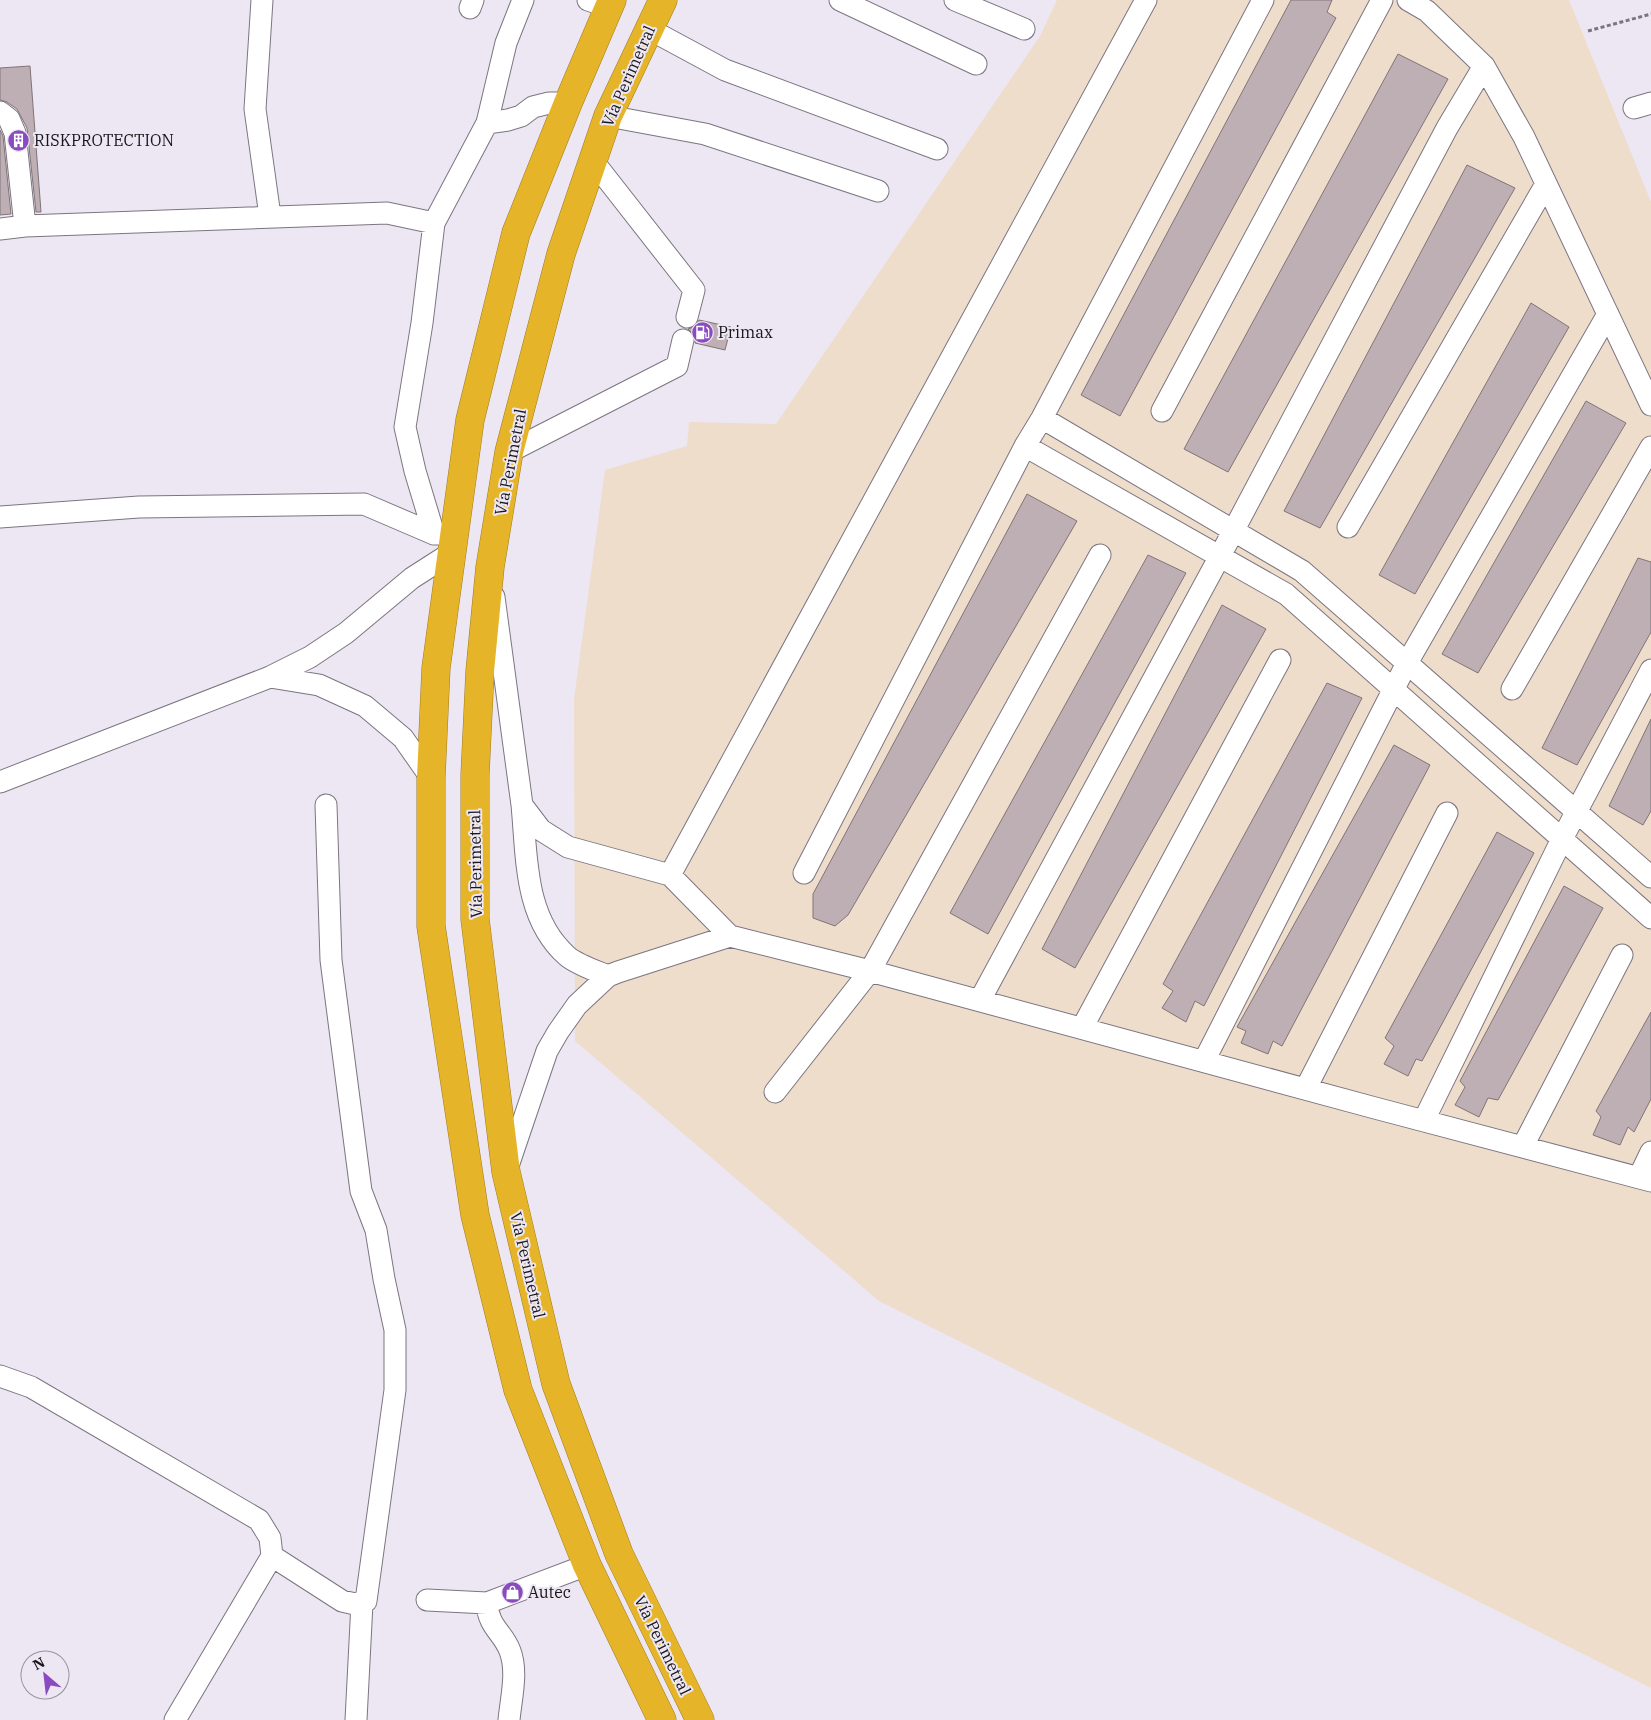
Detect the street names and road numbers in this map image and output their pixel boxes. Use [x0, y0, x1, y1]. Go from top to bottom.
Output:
street label: Vía Perimetral [597, 22, 659, 130]
street label: Vía Perimetral [490, 407, 530, 517]
street label: Vía Perimetral [464, 810, 486, 918]
street label: Vía Perimetral [506, 1210, 550, 1320]
street label: Vía Perimetral [630, 1592, 696, 1698]

